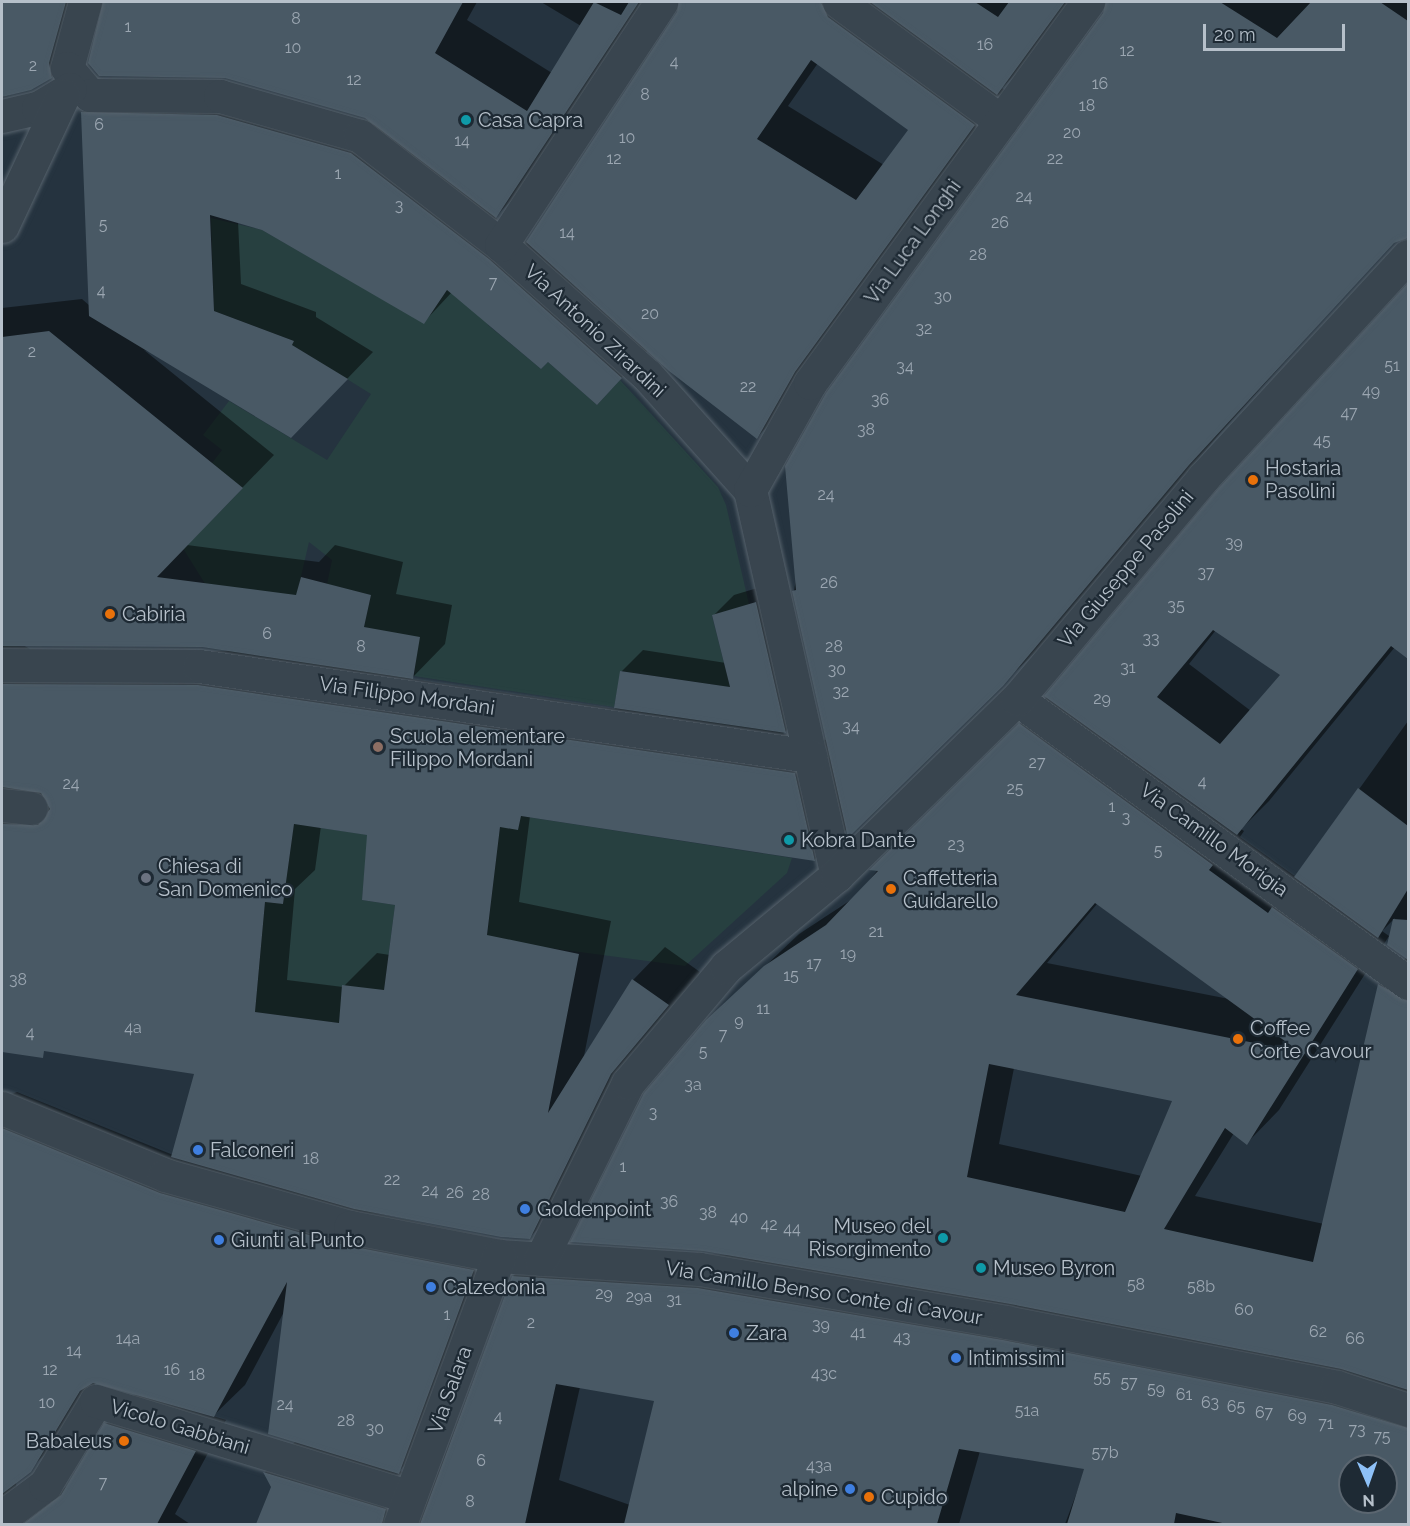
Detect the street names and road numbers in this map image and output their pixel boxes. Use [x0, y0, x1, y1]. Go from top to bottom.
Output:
street label: Via Luca Longhi [860, 175, 966, 309]
street label: Via Antonio Zirardini [519, 259, 671, 403]
street label: Via Giuseppe Pasolini [1053, 485, 1199, 653]
street label: Via Filippo Mordani [318, 672, 496, 720]
street label: Via Camillo Morigia [1135, 778, 1293, 902]
street label: Via Camillo Benso Conte di Cavour [664, 1256, 984, 1330]
street label: Via Salara [423, 1343, 477, 1437]
street label: Vicolo Gabbiani [107, 1394, 253, 1460]

